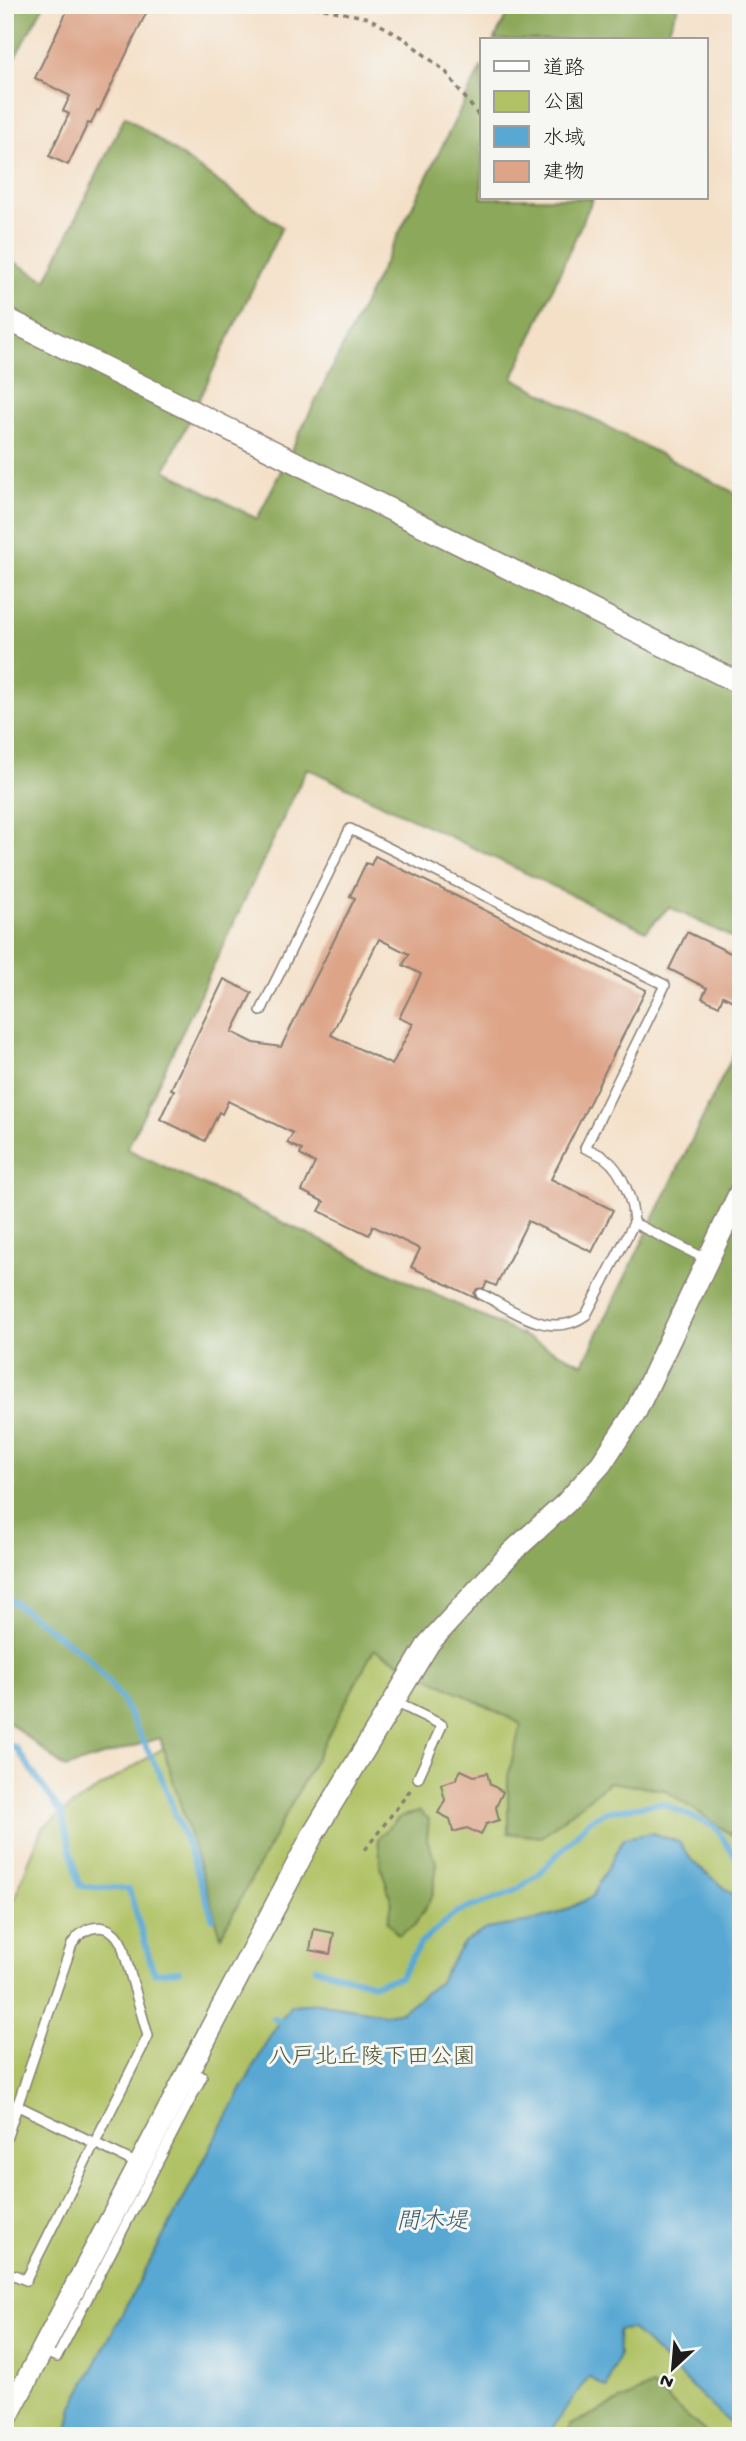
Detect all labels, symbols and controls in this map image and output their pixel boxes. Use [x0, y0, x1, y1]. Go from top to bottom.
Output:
legend [480, 38, 708, 200]
text: 道路 [543, 57, 585, 83]
text: 公園 [543, 92, 585, 117]
text: 水域 [543, 127, 585, 153]
text: 建物 [543, 161, 585, 187]
park label: 八戸北丘陵下田公園 [269, 2044, 476, 2072]
water label: 間木堤 [396, 2208, 469, 2238]
north arrow [638, 2332, 708, 2402]
text: N [656, 2367, 678, 2393]

